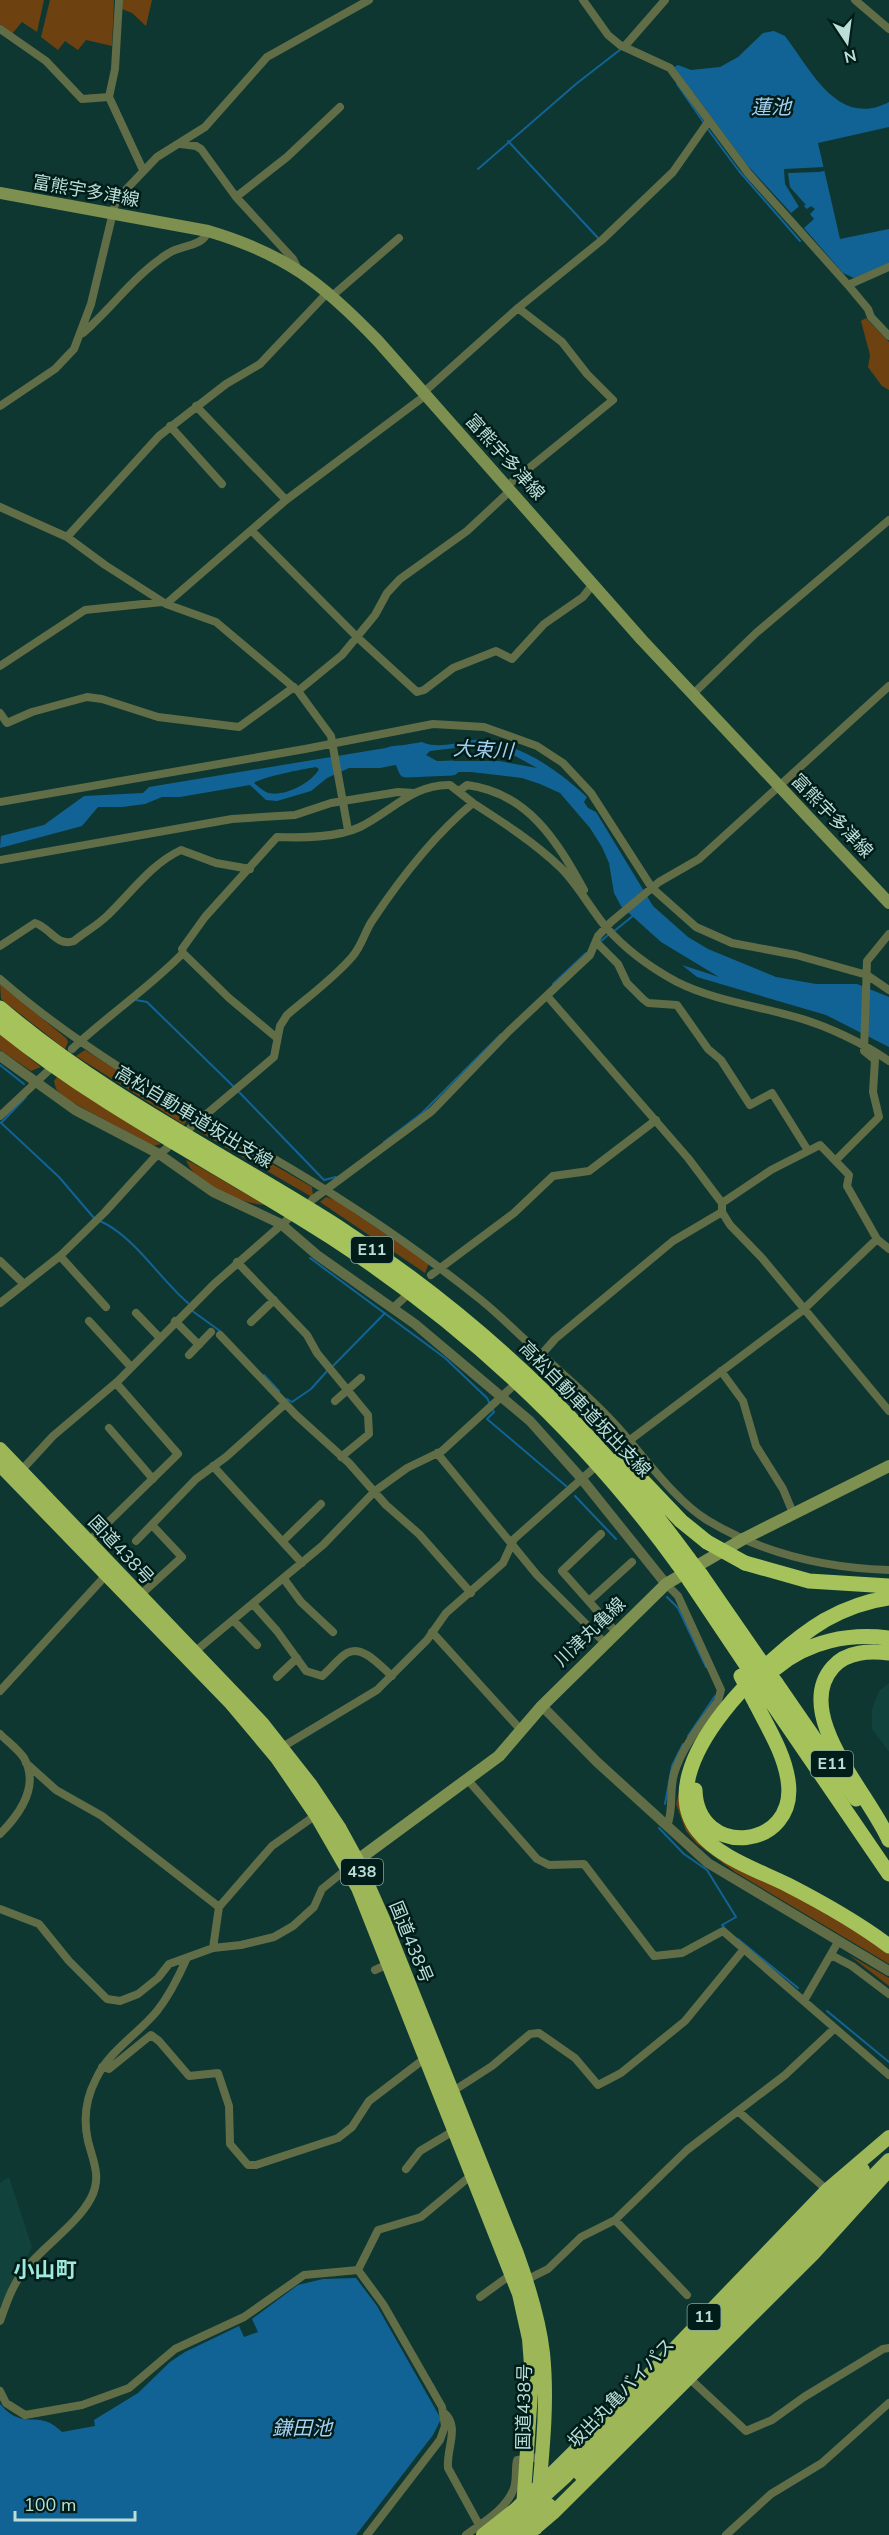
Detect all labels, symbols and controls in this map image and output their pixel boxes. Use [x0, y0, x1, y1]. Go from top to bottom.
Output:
north arrow [817, 12, 877, 72]
text: N [842, 44, 858, 68]
water label: 蓮池 [751, 94, 793, 121]
street label: 富熊宇多津線 [31, 170, 141, 212]
street label: 富熊宇多津線 [460, 409, 550, 505]
water label: 大束川 [452, 735, 516, 765]
street label: 富熊宇多津線 [786, 769, 878, 863]
street label: 高松自動車道坂出支線 [111, 1060, 277, 1174]
road number: E11 [351, 1237, 393, 1263]
street label: 高松自動車道坂出支線 [514, 1336, 656, 1482]
street label: 国道438号 [83, 1510, 159, 1590]
street label: 川津丸亀線 [549, 1592, 631, 1672]
road number: E11 [811, 1751, 853, 1777]
road number: 438 [341, 1859, 383, 1885]
street label: 国道438号 [384, 1897, 438, 1987]
district label: 小山町 [14, 2256, 77, 2284]
road number: 11 [688, 2304, 720, 2330]
street label: 坂出丸亀バイパス [562, 2333, 680, 2453]
street label: 国道438号 [511, 2364, 537, 2450]
water label: 鎌田池 [272, 2415, 334, 2442]
scale bar [15, 2484, 135, 2522]
text: 100 m [24, 2493, 76, 2517]

